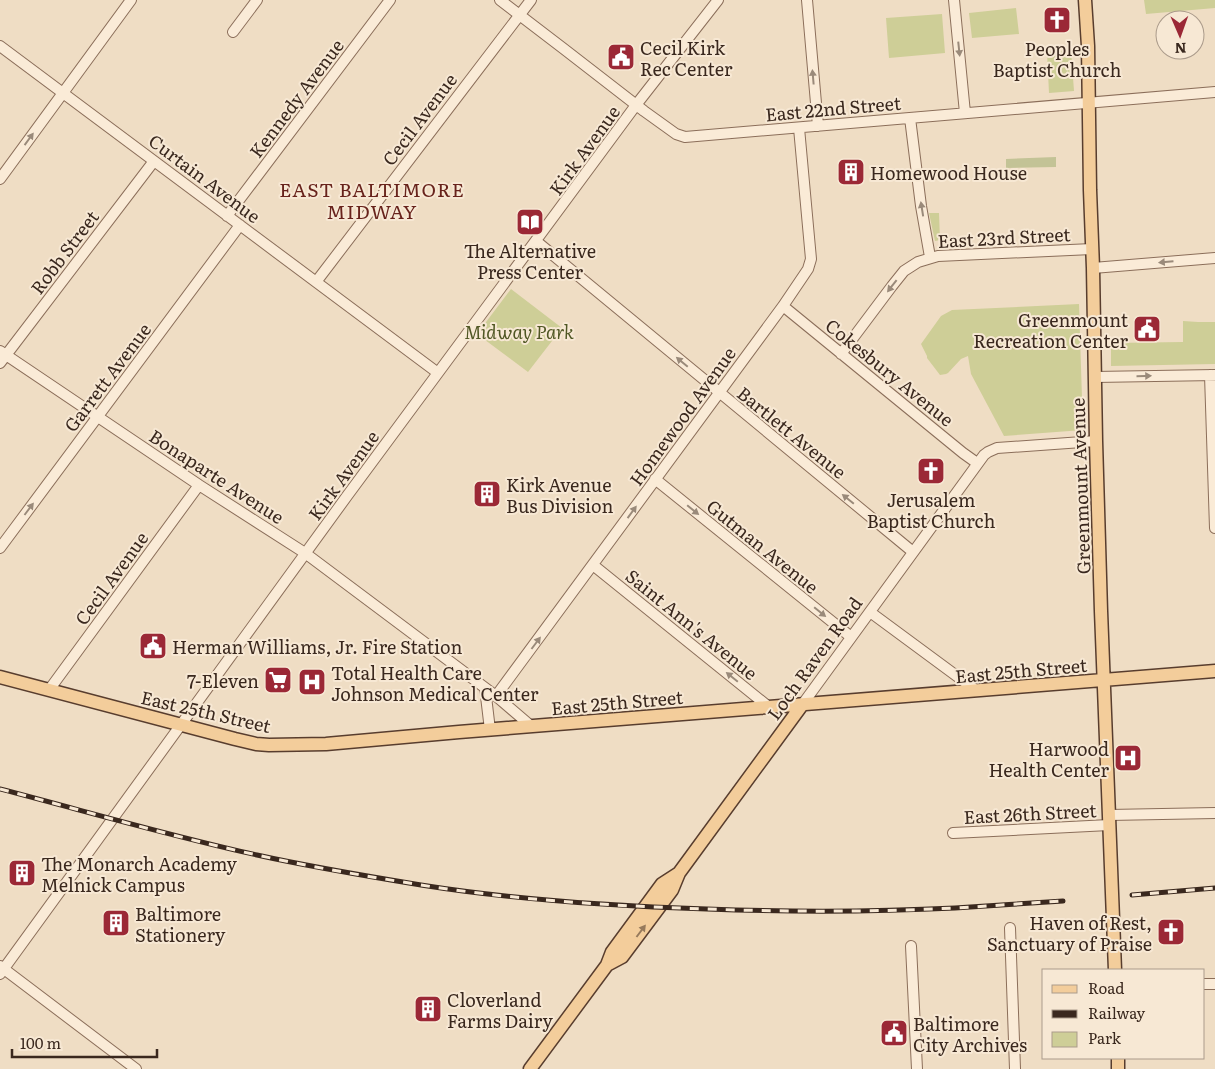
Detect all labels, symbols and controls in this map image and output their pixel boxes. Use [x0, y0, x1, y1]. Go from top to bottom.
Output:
church icon: Peoples Baptist Church [1042, 5, 1072, 35]
north arrow [1155, 10, 1205, 60]
street label: Kennedy Avenue [242, 33, 350, 163]
place label: Cecil Kirk Rec Center [640, 34, 733, 82]
place label: Peoples Baptist Church [993, 35, 1121, 83]
text: N [1174, 39, 1187, 59]
one-way arrow [955, 41, 963, 57]
public building icon: Cecil Kirk Rec Center [606, 42, 636, 72]
street label: Cecil Avenue [375, 67, 463, 171]
one-way arrow [809, 69, 817, 85]
street label: East 22nd Street [764, 89, 903, 127]
street label: Kirk Avenue [542, 99, 626, 201]
street label: Curtain Avenue [143, 127, 267, 229]
one-way arrow [23, 133, 33, 146]
building icon: Homewood House [836, 157, 866, 187]
place label: Homewood House [870, 159, 1027, 186]
district label: EAST BALTIMORE MIDWAY [279, 175, 465, 225]
one-way arrow [917, 201, 925, 217]
street label: Robb Street [23, 204, 105, 300]
library icon: The Alternative Press Center [515, 207, 545, 237]
street label: East 23rd Street [937, 220, 1072, 254]
place label: The Alternative Press Center [464, 237, 596, 285]
one-way arrow [1158, 258, 1174, 266]
one-way arrow [886, 279, 897, 292]
place label: Greenmount Recreation Center [973, 306, 1129, 354]
street label: Cokesbury Avenue [820, 312, 960, 432]
public building icon: Greenmount Recreation Center [1132, 314, 1162, 344]
street label: Garrett Avenue [57, 317, 157, 437]
park label: Midway Park [464, 318, 574, 345]
street label: Homewood Avenue [622, 341, 742, 491]
one-way arrow [676, 357, 689, 368]
one-way arrow [1136, 372, 1152, 380]
street label: Bartlett Avenue [732, 380, 852, 484]
street label: Greenmount Avenue [1063, 397, 1097, 575]
street label: Bonaparte Avenue [144, 422, 290, 530]
street label: Kirk Avenue [301, 424, 385, 526]
church icon: Jerusalem Baptist Church [916, 456, 946, 486]
place label: Kirk Avenue Bus Division [506, 471, 613, 519]
building icon: Kirk Avenue Bus Division [472, 479, 502, 509]
place label: Jerusalem Baptist Church [867, 486, 995, 534]
street label: Gutman Avenue [701, 492, 825, 600]
one-way arrow [842, 493, 855, 504]
one-way arrow [24, 503, 35, 516]
one-way arrow [686, 504, 699, 515]
one-way arrow [627, 505, 637, 519]
street label: Cecil Avenue [68, 526, 154, 630]
street label: Saint Ann's Avenue [620, 562, 764, 686]
street label: Loch Raven Road [760, 591, 868, 725]
one-way arrow [813, 606, 826, 617]
public building icon: Herman Williams, Jr. Fire Station [138, 631, 168, 661]
place label: Herman Williams, Jr. Fire Station [172, 633, 462, 660]
one-way arrow [531, 636, 541, 650]
street label: East 25th Street [954, 651, 1089, 689]
place label: Total Health Care Johnson Medical Center [331, 659, 539, 707]
supermarket icon: 7-Eleven [263, 665, 293, 695]
place label: 7-Eleven [187, 667, 259, 694]
hospital icon: Total Health Care Johnson Medical Center [297, 667, 327, 697]
one-way arrow [726, 671, 739, 682]
street label: East 25th Street [138, 683, 274, 739]
street label: East 25th Street [550, 683, 685, 721]
place label: Harwood Health Center [988, 735, 1109, 783]
hospital icon: Harwood Health Center [1113, 743, 1143, 773]
street label: East 26th Street [963, 796, 1098, 830]
place label: The Monarch Academy Melnick Campus [41, 850, 237, 898]
building icon: The Monarch Academy Melnick Campus [7, 858, 37, 888]
place label: Baltimore Stationery [135, 900, 226, 948]
building icon: Baltimore Stationery [101, 908, 131, 938]
place label: Haven of Rest, Sanctuary of Praise [987, 909, 1152, 957]
church icon: Haven of Rest, Sanctuary of Praise [1156, 917, 1186, 947]
one-way arrow [636, 924, 646, 938]
legend [1042, 969, 1205, 1059]
text: Road [1088, 976, 1124, 999]
place label: Cloverland Farms Dairy [447, 986, 553, 1034]
building icon: Cloverland Farms Dairy [413, 994, 443, 1024]
text: Railway [1088, 1001, 1146, 1024]
place label: Baltimore City Archives [913, 1010, 1027, 1058]
public building icon: Baltimore City Archives [879, 1018, 909, 1048]
scale bar [12, 1026, 158, 1058]
text: Park [1088, 1026, 1122, 1049]
text: 100 m [20, 1031, 61, 1054]

